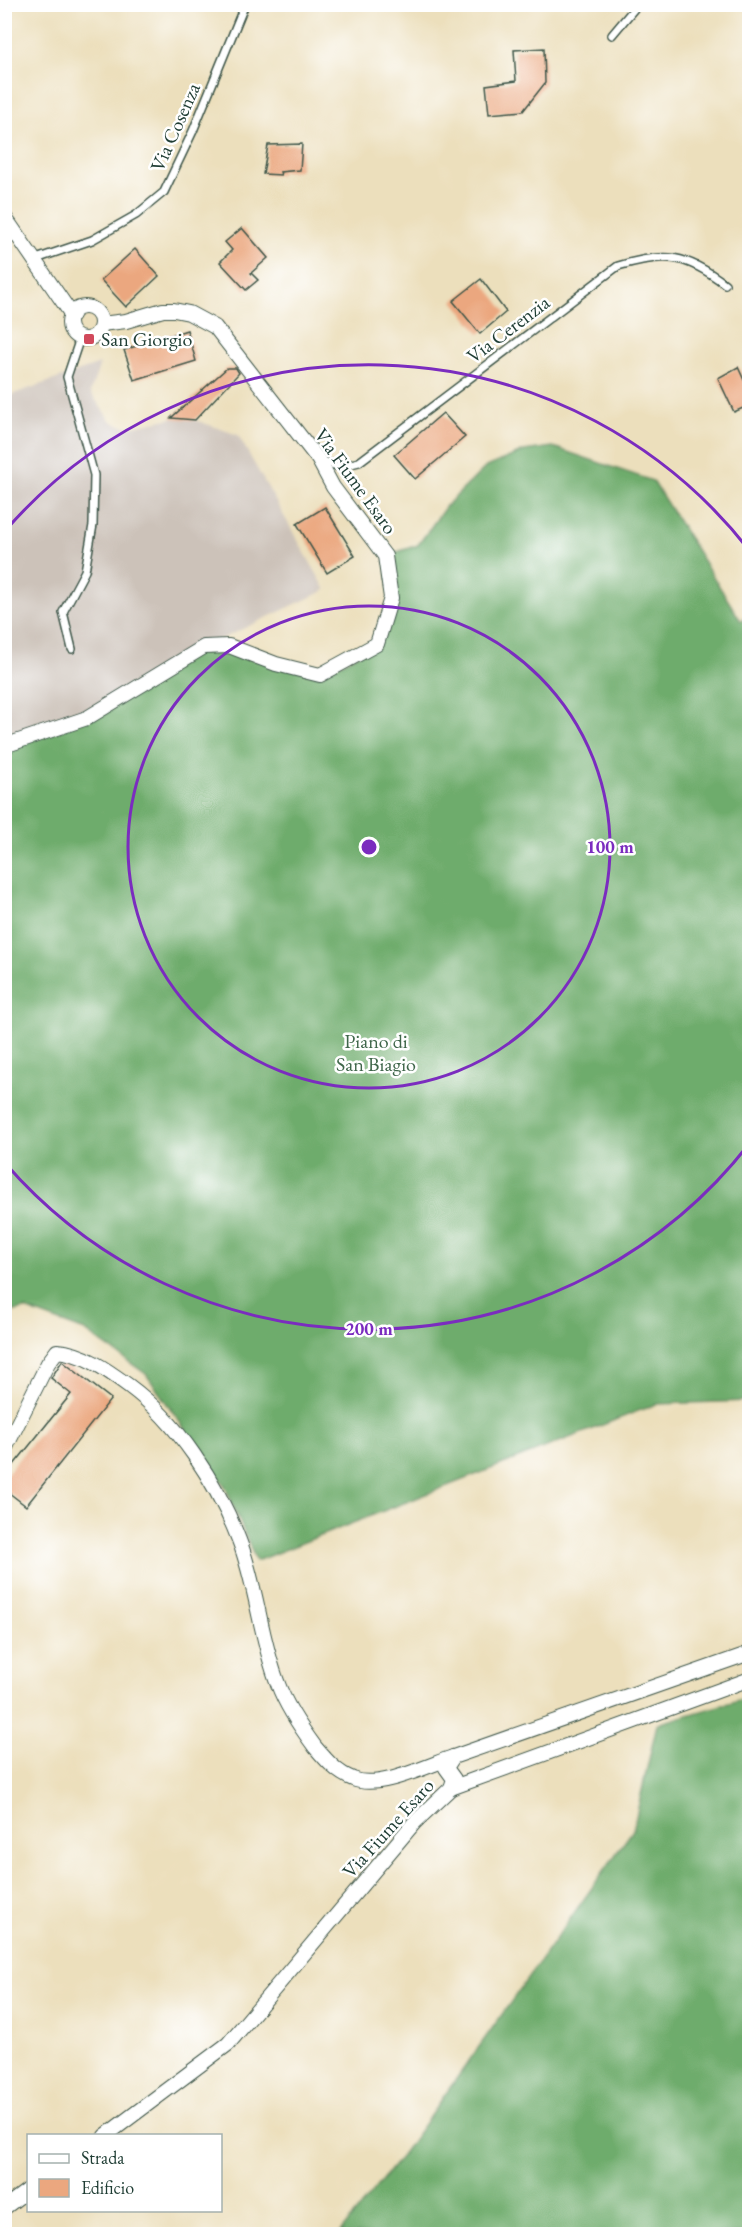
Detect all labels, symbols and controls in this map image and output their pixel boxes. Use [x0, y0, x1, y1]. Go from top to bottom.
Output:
street label: Via Cosenza [144, 79, 206, 175]
street label: Via Cerenzia [461, 289, 555, 369]
place label: San Giorgio [101, 326, 192, 352]
marker: San Giorgio [82, 332, 96, 346]
street label: Via Fiume Esaro [309, 423, 403, 539]
text: 100 m [586, 835, 634, 858]
centre of rings [359, 837, 379, 857]
park label: Piano di San Biagio [336, 1028, 416, 1077]
text: 200 m [345, 1317, 393, 1340]
street label: Via Fiume Esaro [336, 1773, 440, 1883]
legend [27, 2134, 222, 2212]
text: Strada [81, 2146, 125, 2169]
text: Edificio [81, 2176, 134, 2199]

